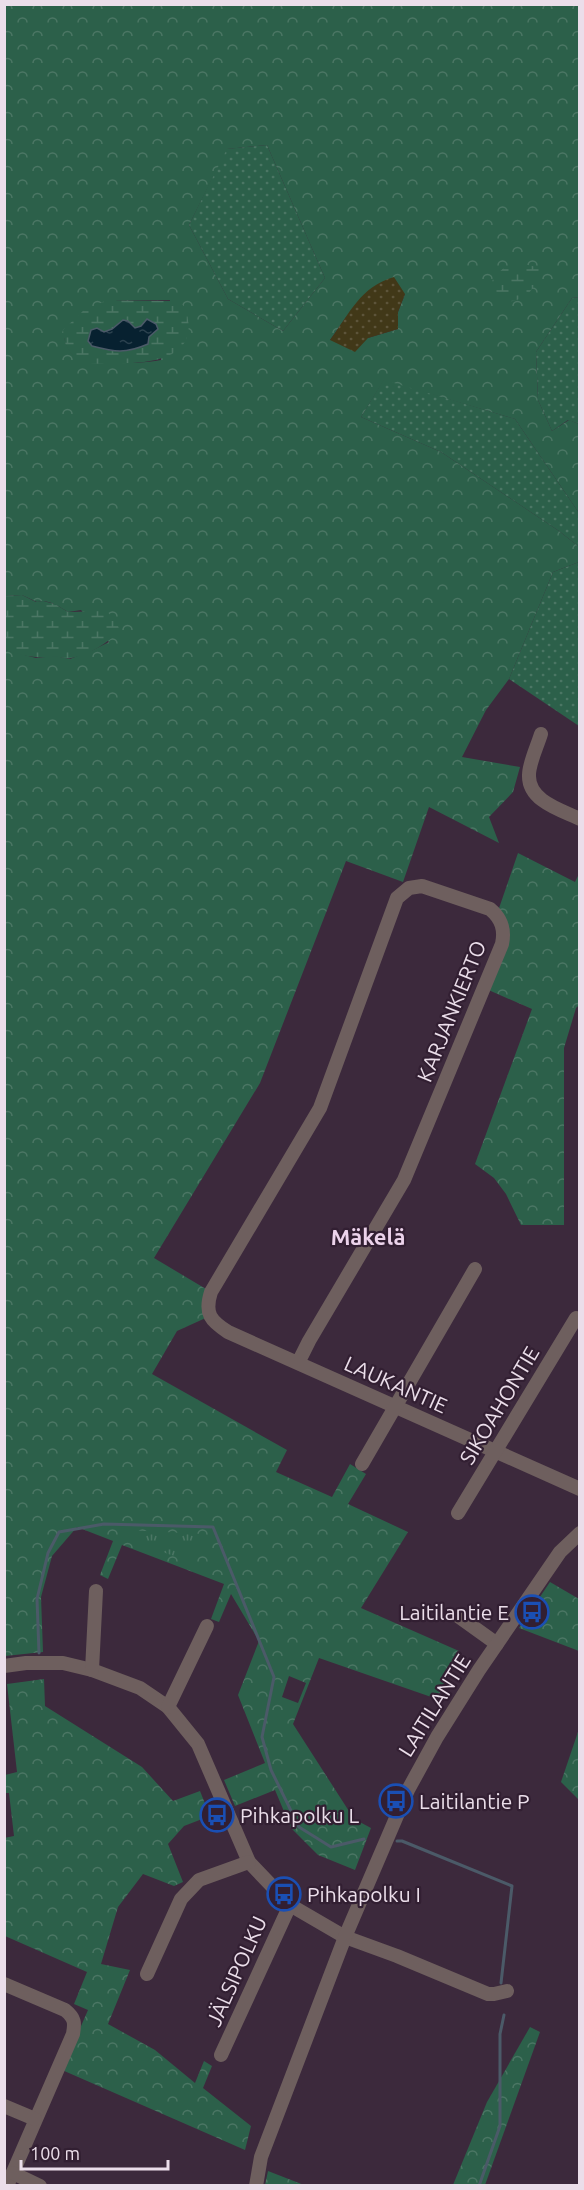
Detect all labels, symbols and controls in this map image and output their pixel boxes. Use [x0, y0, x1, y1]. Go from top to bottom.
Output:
street label: KARJANKIERTO [412, 937, 490, 1085]
district label: Mäkelä [331, 1224, 405, 1249]
street label: SIKOAHONTIE [454, 1342, 544, 1468]
street label: LAUKANTIE [341, 1351, 451, 1417]
bus stop icon: Laitilantie E [514, 1594, 550, 1630]
place label: Laitilantie E [399, 1600, 509, 1624]
street label: LAITILANTIE [393, 1649, 475, 1761]
bus stop icon: Laitilantie P [378, 1783, 414, 1819]
place label: Laitilantie P [419, 1789, 530, 1813]
bus stop icon: Pihkapolku L [199, 1797, 235, 1833]
place label: Pihkapolku L [240, 1803, 359, 1827]
bus stop icon: Pihkapolku I [266, 1876, 302, 1912]
place label: Pihkapolku I [307, 1882, 421, 1906]
street label: JÄLSIPOLKU [201, 1912, 271, 2030]
scale bar [21, 2133, 168, 2171]
text: 100 m [30, 2143, 80, 2163]

